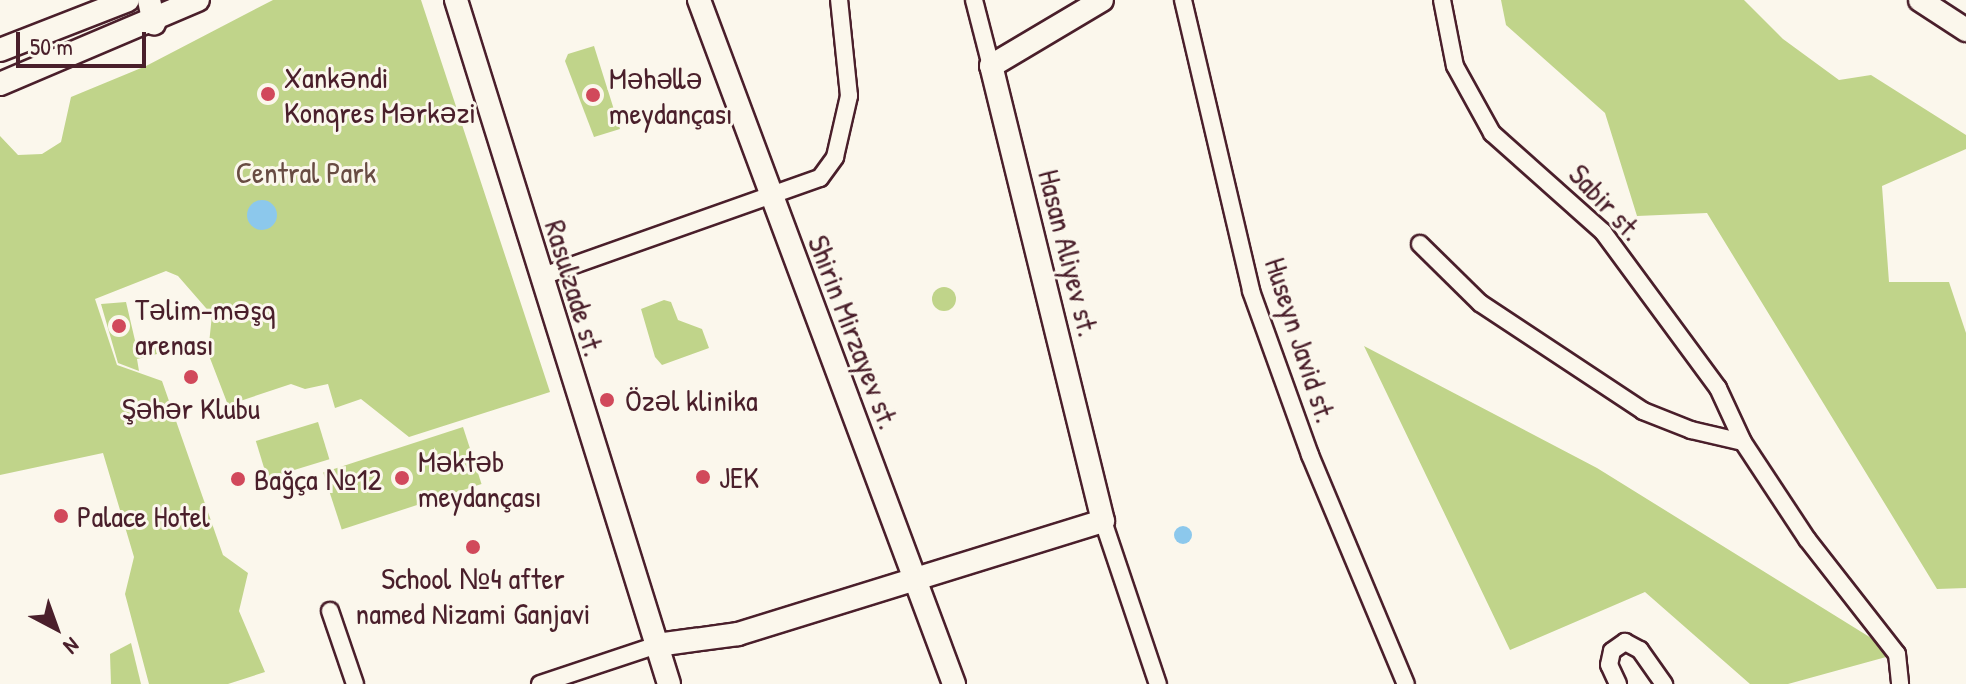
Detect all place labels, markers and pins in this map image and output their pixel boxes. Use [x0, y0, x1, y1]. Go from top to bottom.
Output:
place label: Xankəndi Konqres Mərkəzi [284, 59, 476, 130]
place label: Məhəllə meydançası [609, 60, 733, 130]
marker: Xankəndi Konqres Mərkəzi [259, 85, 277, 103]
marker: Məhəllə meydançası [584, 86, 602, 104]
place label: Təlim-məşq arenası [135, 291, 275, 362]
marker: Təlim-məşq arenası [110, 317, 128, 335]
marker: Şəhər Klubu [182, 368, 200, 386]
place label: Özəl klinika [625, 382, 758, 418]
marker: Özəl klinika [596, 389, 618, 411]
place label: Şəhər Klubu [122, 390, 260, 426]
place label: Məktəb meydançası [418, 443, 542, 514]
place label: JEK [719, 459, 759, 495]
place label: Bağça №12 [254, 461, 382, 497]
marker: JEK [694, 468, 712, 486]
marker: Məktəb meydançası [393, 469, 411, 487]
marker: Bağça №12 [229, 470, 247, 488]
place label: Palace Hotel [77, 498, 210, 534]
marker: Palace Hotel [52, 507, 70, 525]
marker: School №4 after named Nizami Ganjavi [464, 538, 482, 556]
place label: School №4 after named Nizami Ganjavi [356, 560, 590, 630]

